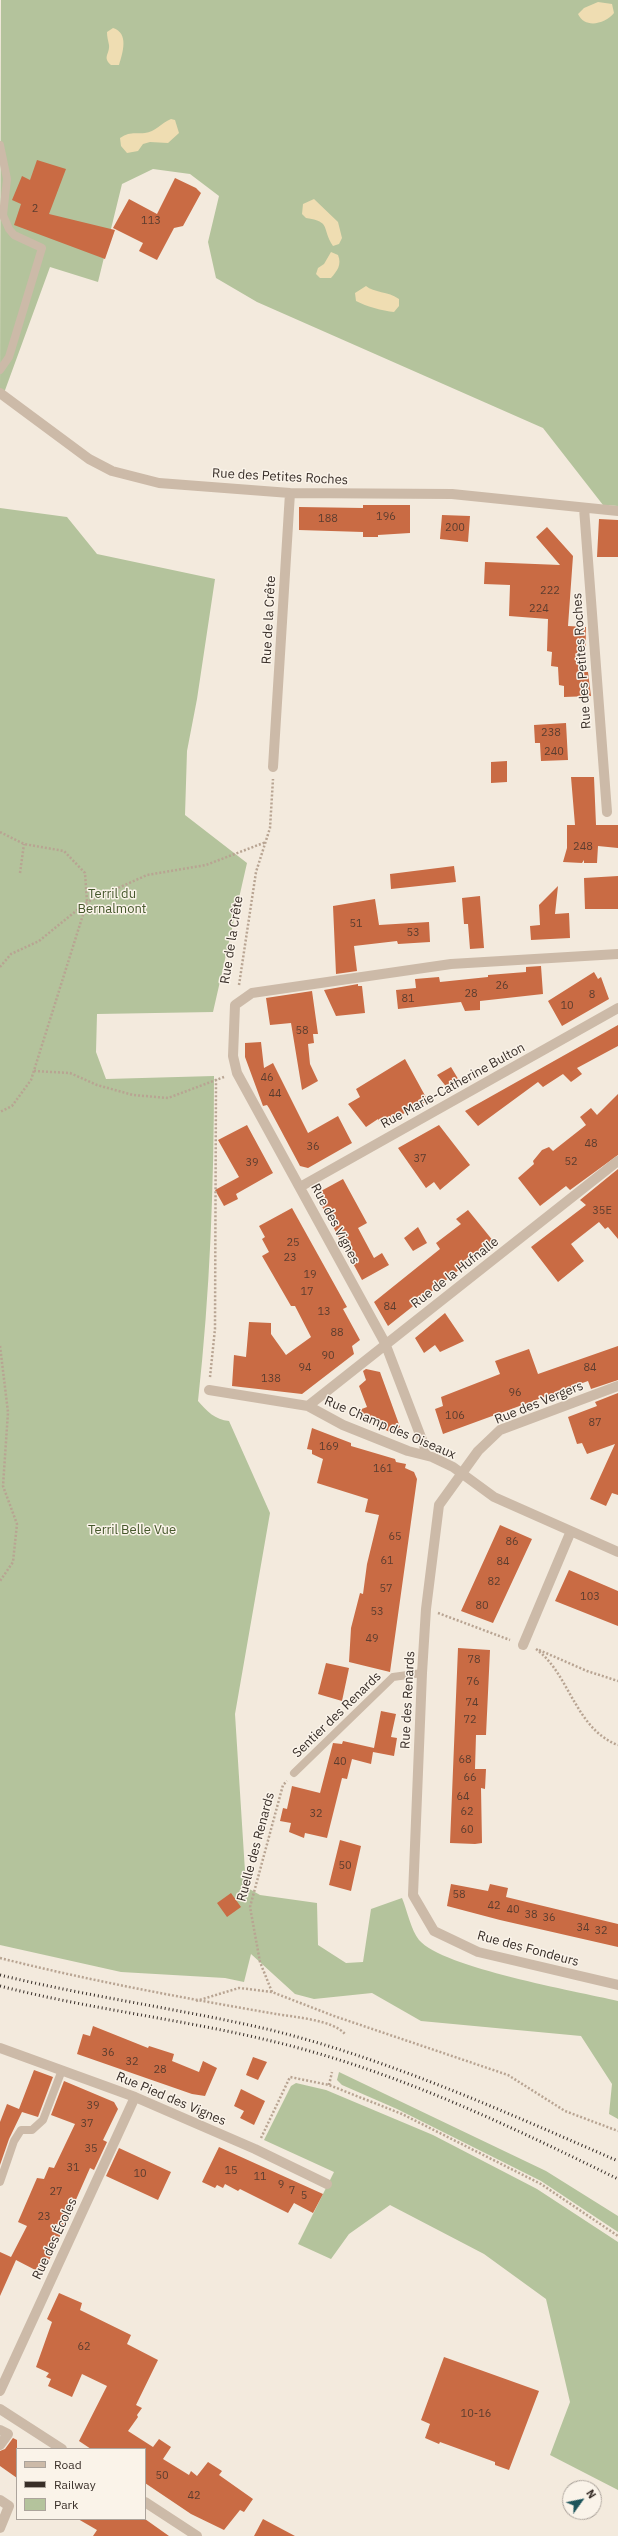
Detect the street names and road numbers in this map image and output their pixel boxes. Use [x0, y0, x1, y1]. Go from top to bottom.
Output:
street label: Rue des Petites Roches [211, 466, 349, 488]
street label: Rue de la Crête [259, 575, 279, 665]
street label: Rue des Petites Roches [569, 592, 595, 730]
street label: Rue de la Crête [217, 895, 247, 985]
street label: Rue Marie-Catherine Bulton [378, 1040, 528, 1132]
street label: Rue des Vignes [307, 1181, 363, 1267]
street label: Rue de la Hufnalle [408, 1234, 502, 1312]
street label: Rue des Vergers [492, 1378, 586, 1428]
street label: Rue Champ des Oiseaux [322, 1393, 458, 1463]
street label: Rue des Renards [398, 1651, 418, 1749]
street label: Sentier des Renards [289, 1669, 385, 1761]
street label: Ruelle des Renards [234, 1791, 278, 1903]
street label: Rue des Fondeurs [475, 1928, 581, 1970]
street label: Rue Pied des Vignes [114, 2069, 228, 2129]
street label: Rue des Écoles [29, 2196, 81, 2282]

